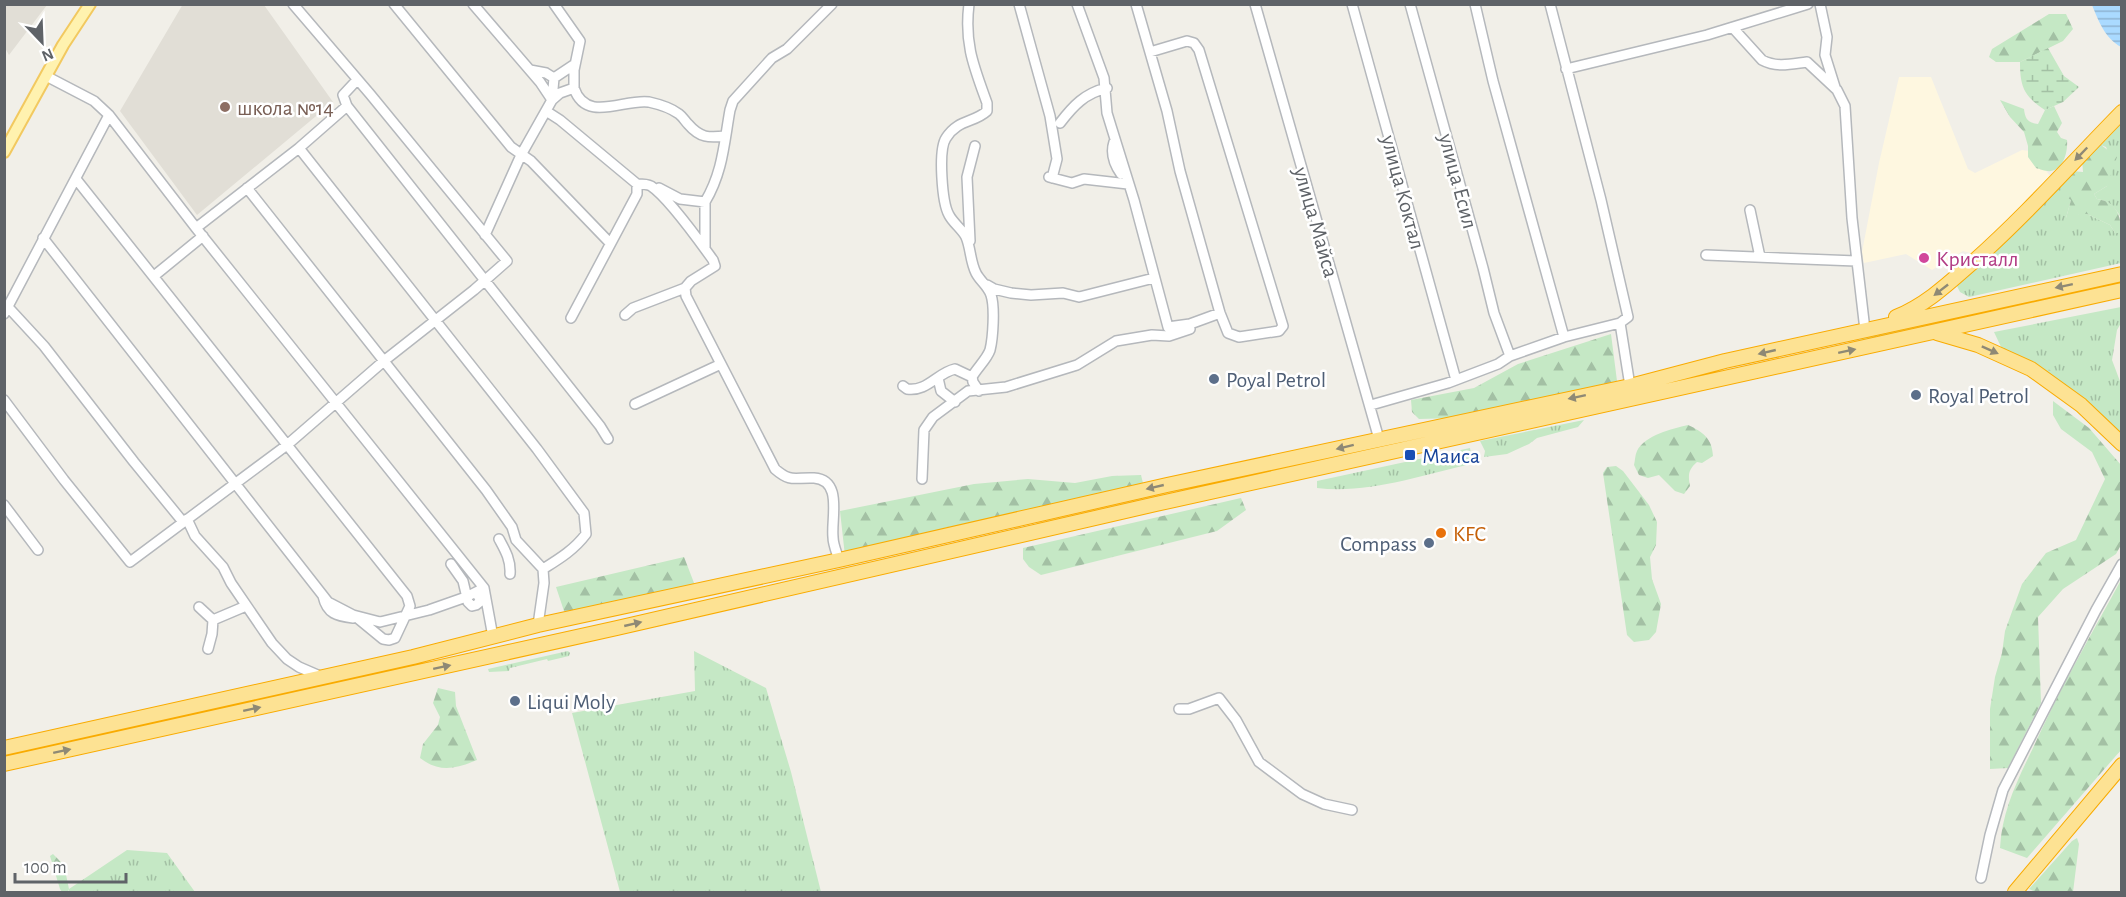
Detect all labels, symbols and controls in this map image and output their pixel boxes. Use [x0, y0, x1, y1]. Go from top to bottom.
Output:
north arrow [12, 12, 72, 72]
text: N [39, 45, 56, 64]
place label: школа №14 [237, 97, 334, 119]
marker: школа №14 [218, 100, 232, 114]
street label: улица Есил [1435, 130, 1481, 231]
street label: улица Коктал [1377, 132, 1429, 252]
one-way arrow [2074, 147, 2088, 162]
street label: улица Майса [1289, 163, 1342, 280]
place label: Кристалл [1936, 248, 2019, 270]
marker: Кристалл [1917, 251, 1931, 265]
one-way arrow [2055, 282, 2074, 291]
one-way arrow [1933, 283, 1949, 296]
one-way arrow [1982, 345, 2000, 355]
one-way arrow [1838, 346, 1857, 355]
one-way arrow [1757, 348, 1776, 357]
place label: Poyal Petrol [1226, 369, 1326, 391]
marker: Poyal Petrol [1207, 372, 1221, 386]
place label: Royal Petrol [1928, 385, 2029, 407]
marker: Royal Petrol [1909, 388, 1923, 402]
one-way arrow [1567, 393, 1586, 402]
one-way arrow [1336, 443, 1355, 453]
place label: Маиса [1422, 445, 1480, 467]
marker: Маиса [1403, 448, 1417, 462]
one-way arrow [1145, 483, 1164, 493]
place label: KFC [1453, 523, 1486, 545]
marker: KFC [1434, 526, 1448, 540]
place label: Compass [1340, 533, 1417, 555]
marker: Compass [1422, 536, 1436, 550]
one-way arrow [623, 619, 642, 628]
one-way arrow [433, 662, 452, 671]
place label: Liqui Moly [527, 691, 616, 713]
marker: Liqui Moly [508, 694, 522, 708]
one-way arrow [243, 704, 262, 713]
one-way arrow [52, 746, 71, 755]
scale bar [15, 846, 126, 884]
text: 100 m [24, 859, 67, 877]

